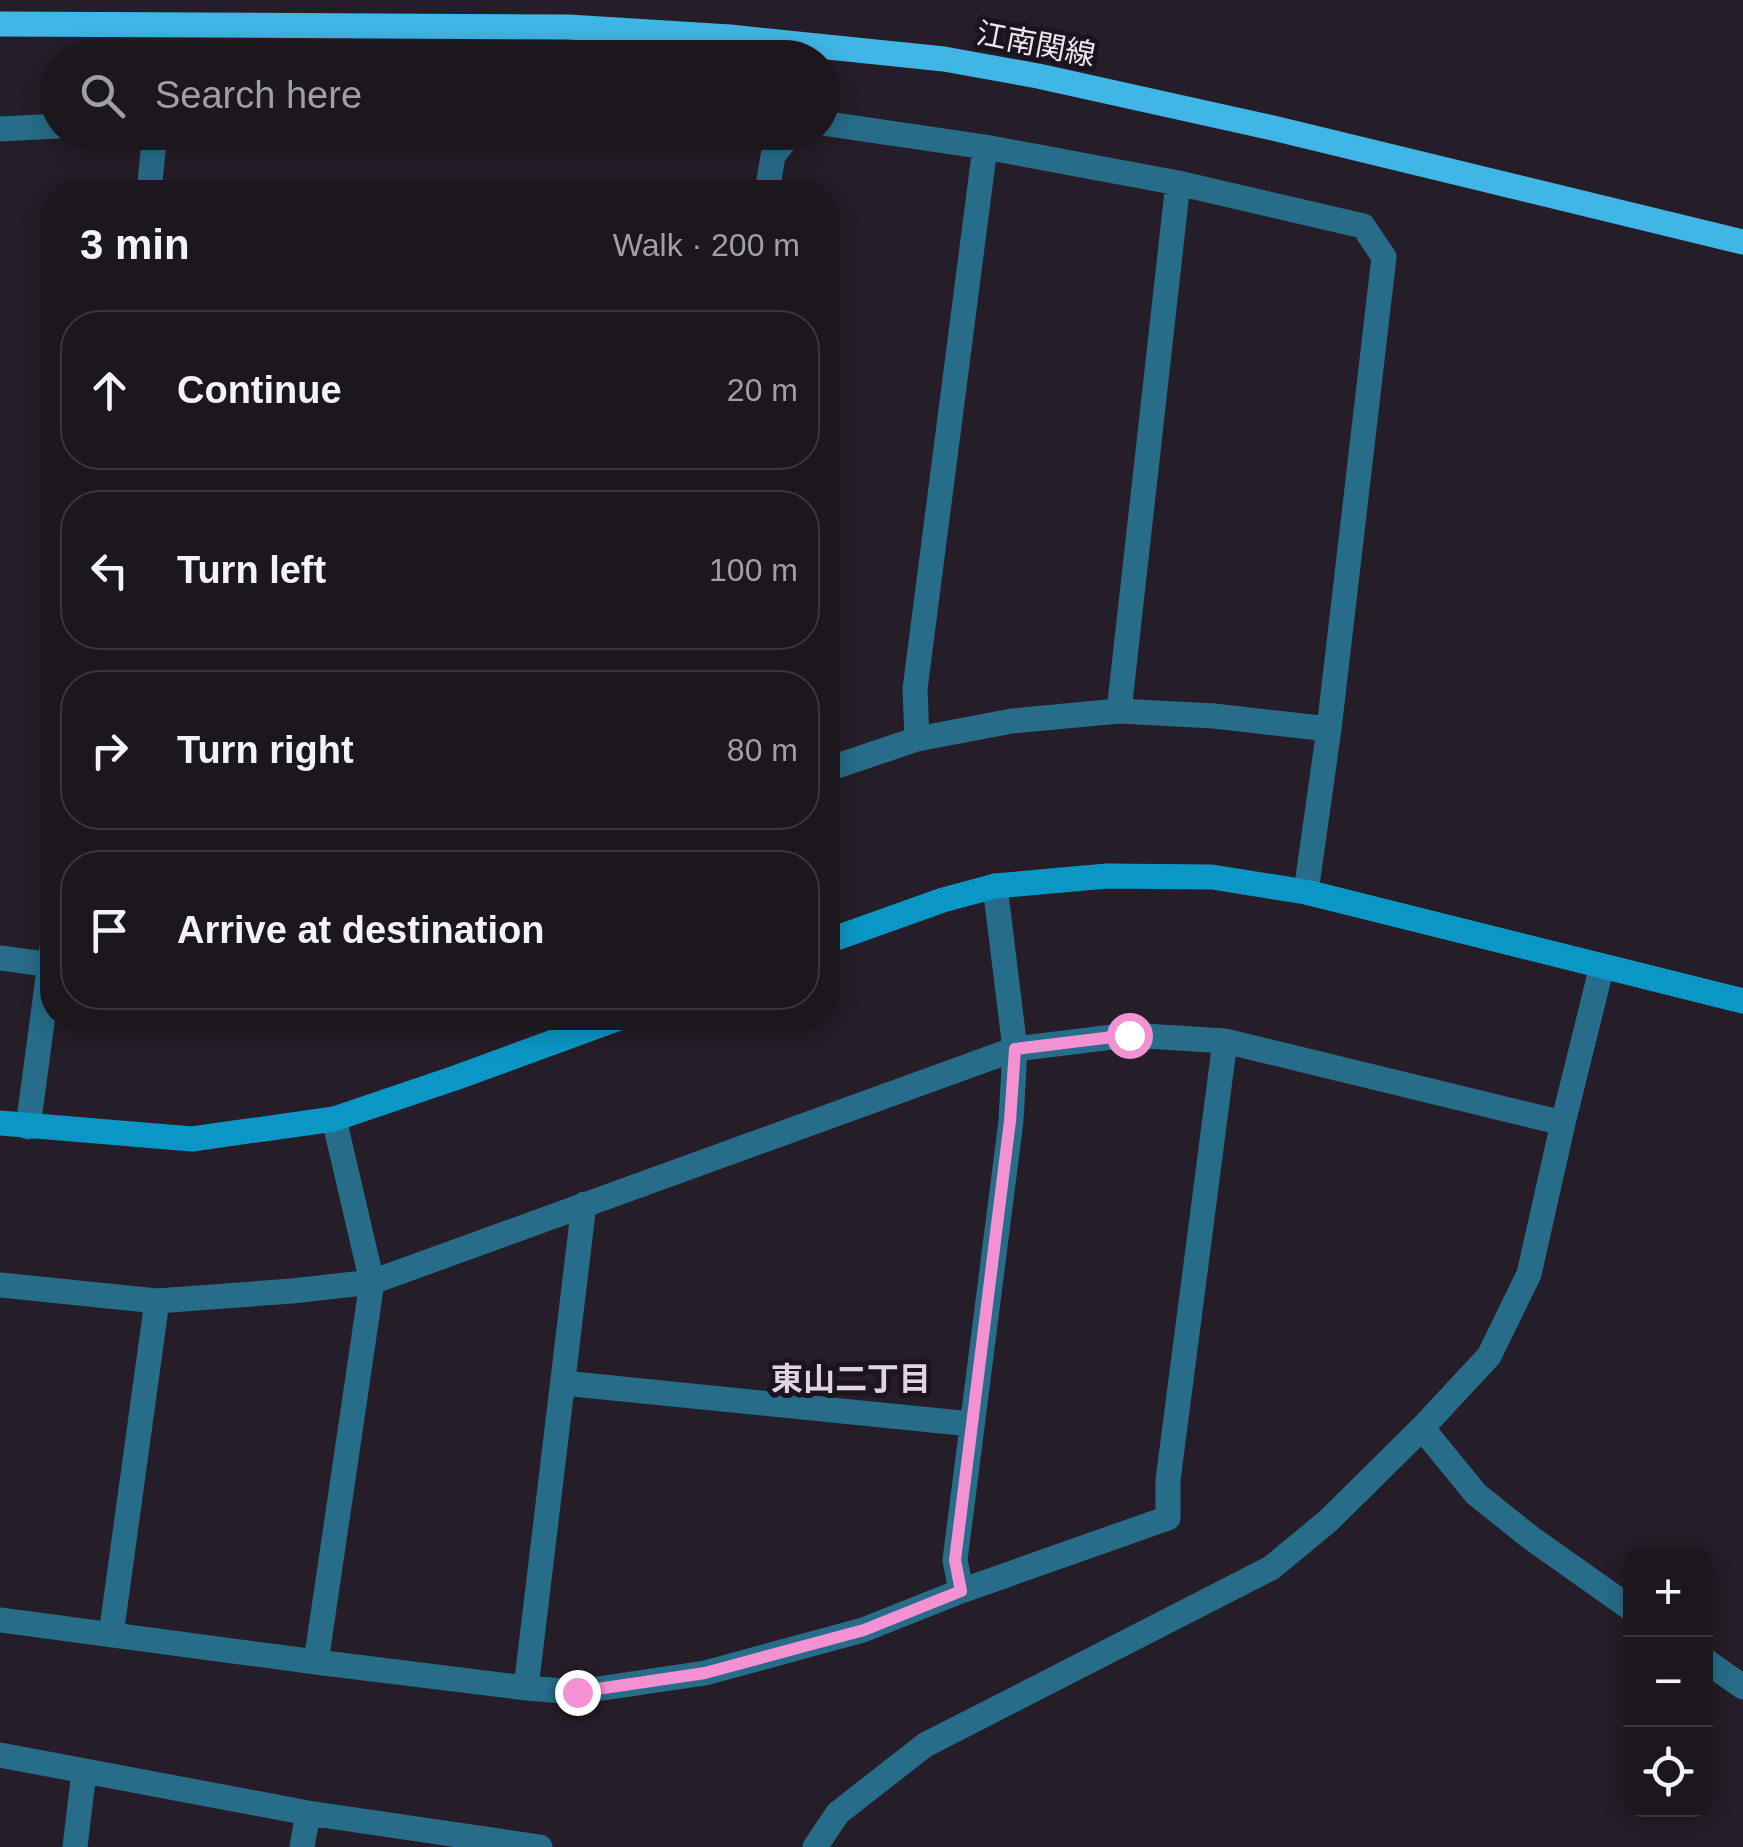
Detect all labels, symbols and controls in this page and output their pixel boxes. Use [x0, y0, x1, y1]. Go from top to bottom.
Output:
street label: 江南関線 [974, 16, 1098, 72]
search box [40, 40, 840, 150]
icon: search [75, 68, 130, 123]
text: Search here [155, 74, 362, 116]
text: 3 min [80, 221, 190, 268]
text: Walk · 200 m [613, 227, 800, 263]
icon: ahead [82, 363, 137, 418]
text: Continue [177, 369, 342, 411]
text: 20 m [727, 372, 798, 408]
icon: left [82, 543, 137, 598]
text: Turn left [177, 549, 326, 591]
text: 100 m [709, 552, 798, 588]
icon: right [82, 723, 137, 778]
text: Turn right [177, 729, 354, 771]
text: 80 m [727, 732, 798, 768]
icon: arrive [82, 903, 137, 958]
text: Arrive at destination [177, 909, 544, 951]
route start [1107, 1013, 1153, 1059]
district label: 東山二丁目 [771, 1361, 931, 1397]
map controls [1623, 1547, 1713, 1817]
button: + [1623, 1547, 1713, 1637]
button: − [1623, 1637, 1713, 1727]
route end [555, 1670, 601, 1716]
button: locate [1623, 1727, 1713, 1817]

